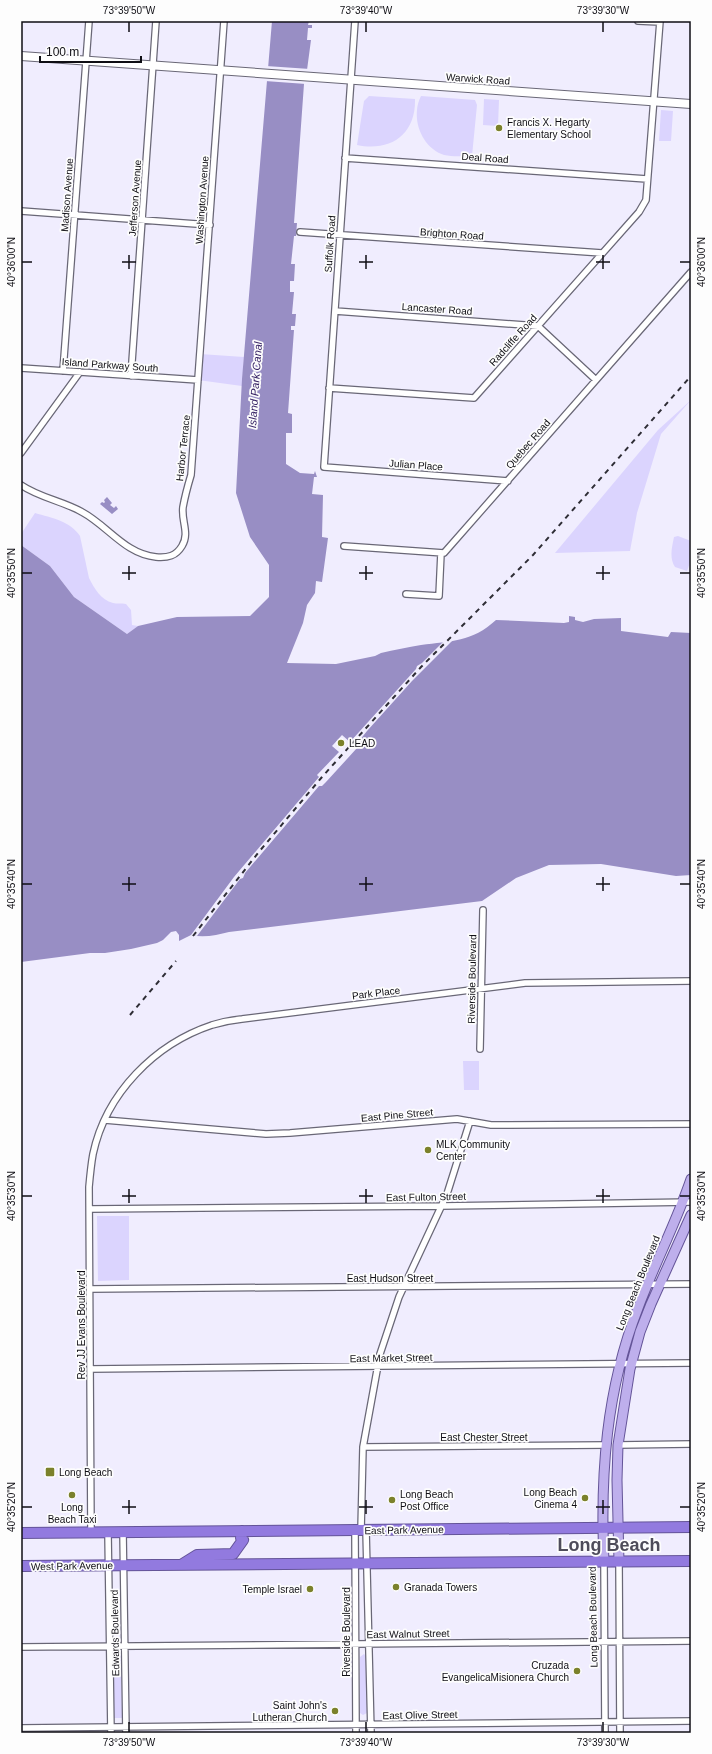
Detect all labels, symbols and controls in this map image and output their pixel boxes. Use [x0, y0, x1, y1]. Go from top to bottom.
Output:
text: 73°39'50"W [103, 5, 156, 16]
text: 73°39'40"W [340, 5, 393, 16]
text: 73°39'30"W [577, 5, 630, 16]
scale bar [40, 38, 141, 64]
text: 100 m [46, 45, 79, 59]
street label: Warwick Road [446, 71, 510, 87]
place label: Francis X. Hegarty Elementary School [507, 117, 591, 140]
marker: Francis X. Hegarty Elementary School [494, 123, 504, 133]
street label: Deal Road [461, 151, 509, 165]
street label: Washington Avenue [193, 155, 211, 244]
street label: Madison Avenue [59, 157, 75, 232]
street label: Jefferson Avenue [127, 159, 143, 237]
street label: Suffolk Road [323, 215, 337, 273]
street label: Brighton Road [420, 226, 484, 242]
text: 40°36'00"N [6, 237, 17, 287]
text: 40°36'00"N [696, 237, 707, 287]
street label: Lancaster Road [401, 301, 473, 317]
street label: Radcliffe Road [487, 312, 539, 368]
water label: Island Park Canal [246, 341, 264, 429]
street label: Island Parkway South [61, 356, 159, 374]
street label: Harbor Terrace [174, 414, 192, 482]
street label: Quebec Road [504, 417, 552, 471]
street label: Julian Place [389, 458, 444, 472]
text: 40°35'50"N [6, 548, 17, 598]
text: 40°35'50"N [696, 548, 707, 598]
marker: LEAD [336, 738, 346, 748]
place label: LEAD [349, 738, 375, 749]
text: 40°35'40"N [6, 859, 17, 909]
text: 40°35'40"N [696, 859, 707, 909]
street label: Riverside Boulevard [466, 934, 478, 1024]
street label: Park Place [351, 985, 401, 1001]
street label: East Pine Street [361, 1106, 434, 1124]
place label: MLK Community Center [436, 1139, 510, 1162]
marker: MLK Community Center [423, 1145, 433, 1155]
text: 40°35'30"N [6, 1171, 17, 1221]
text: 40°35'30"N [696, 1171, 707, 1221]
street label: East Fulton Street [386, 1191, 466, 1203]
street label: Long Beach Boulevard [614, 1234, 662, 1332]
street label: Rev JJ Evans Boulevard [76, 1271, 87, 1379]
street label: East Hudson Street [347, 1273, 434, 1284]
street label: East Market Street [350, 1352, 433, 1364]
street label: East Chester Street [440, 1432, 528, 1443]
marker: Long Beach [44, 1466, 56, 1478]
place label: Long Beach [59, 1467, 112, 1478]
text: 40°35'20"N [6, 1482, 17, 1532]
text: 40°35'20"N [696, 1482, 707, 1532]
place label: Long Beach Cinema 4 [524, 1487, 577, 1510]
place label: Long Beach Post Office [400, 1489, 453, 1512]
marker: Long Beach Taxi [67, 1490, 77, 1500]
marker: Long Beach Cinema 4 [580, 1493, 590, 1503]
marker: Long Beach Post Office [387, 1495, 397, 1505]
place label: Long Beach Taxi [48, 1502, 96, 1525]
street label: East Park Avenue [364, 1524, 444, 1536]
district label: Long Beach [557, 1535, 661, 1555]
street label: West Park Avenue [31, 1560, 113, 1572]
street label: Long Beach Boulevard [587, 1566, 599, 1668]
marker: Granada Towers [391, 1582, 401, 1592]
place label: Granada Towers [404, 1582, 477, 1593]
place label: Temple Israel [243, 1584, 302, 1595]
marker: Temple Israel [305, 1584, 315, 1594]
street label: Riverside Boulevard [341, 1587, 352, 1677]
street label: Edwards Boulevard [109, 1590, 121, 1676]
street label: East Walnut Street [366, 1628, 450, 1640]
place label: Cruzada EvangelicaMisionera Church [442, 1660, 569, 1683]
marker: Cruzada EvangelicaMisionera Church [572, 1666, 582, 1676]
place label: Saint John's Lutheran Church [253, 1700, 327, 1723]
marker: Saint John's Lutheran Church [330, 1706, 340, 1716]
street label: East Olive Street [382, 1709, 458, 1721]
text: 73°39'50"W [103, 1737, 156, 1748]
text: 73°39'40"W [340, 1737, 393, 1748]
text: 73°39'30"W [577, 1737, 630, 1748]

